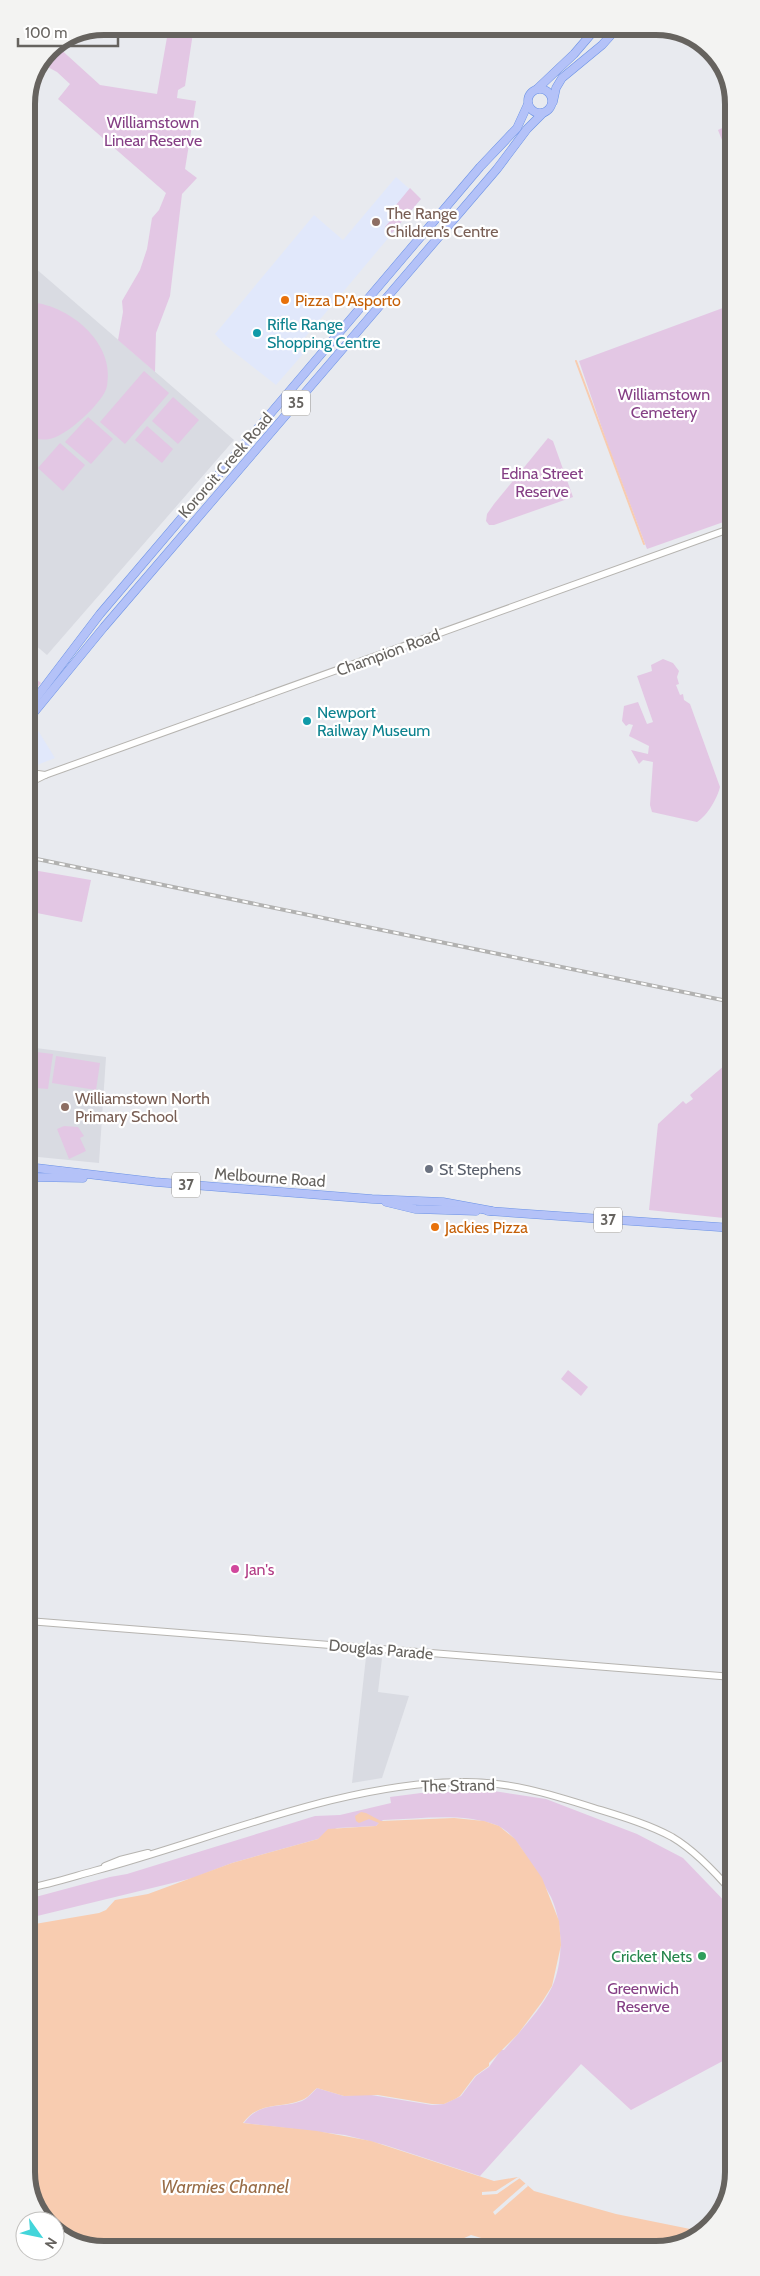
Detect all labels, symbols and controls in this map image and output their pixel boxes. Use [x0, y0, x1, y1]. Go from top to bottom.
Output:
scale bar [18, 15, 118, 47]
text: 100 m [25, 24, 67, 42]
park label: Williamstown Linear Reserve [104, 113, 202, 150]
place label: The Range Children’s Centre [386, 204, 498, 241]
marker: The Range Children’s Centre [370, 216, 382, 228]
place label: Pizza D'Asporto [295, 291, 401, 310]
marker: Pizza D'Asporto [279, 294, 291, 306]
place label: Rifle Range Shopping Centre [267, 315, 381, 352]
marker: Rifle Range Shopping Centre [251, 327, 263, 339]
park label: Williamstown Cemetery [618, 385, 710, 422]
road number: 35 [282, 390, 310, 416]
street label: Kororoit Creek Road [174, 409, 276, 522]
park label: Edina Street Reserve [501, 464, 584, 501]
street label: Champion Road [334, 625, 442, 680]
place label: Newport Railway Museum [317, 703, 430, 740]
marker: Newport Railway Museum [301, 715, 313, 727]
place label: Williamstown North Primary School [75, 1089, 210, 1126]
marker: Williamstown North Primary School [59, 1101, 71, 1113]
place label: St Stephens [439, 1160, 521, 1179]
marker: St Stephens [423, 1163, 435, 1175]
street label: Melbourne Road [214, 1164, 326, 1191]
road number: 37 [172, 1172, 200, 1198]
road number: 37 [594, 1208, 622, 1232]
place label: Jackies Pizza [444, 1218, 528, 1237]
marker: Jackies Pizza [429, 1221, 441, 1233]
place label: Jan's [244, 1560, 275, 1579]
marker: Jan's [229, 1563, 241, 1575]
street label: Douglas Parade [328, 1635, 434, 1664]
street label: The Strand [421, 1775, 495, 1796]
place label: Cricket Nets [611, 1947, 692, 1966]
marker: Cricket Nets [696, 1950, 708, 1962]
park label: Greenwich Reserve [607, 1979, 679, 2016]
water label: Warmies Channel [161, 2176, 290, 2198]
north arrow [15, 2211, 65, 2261]
text: N [41, 2234, 61, 2252]

